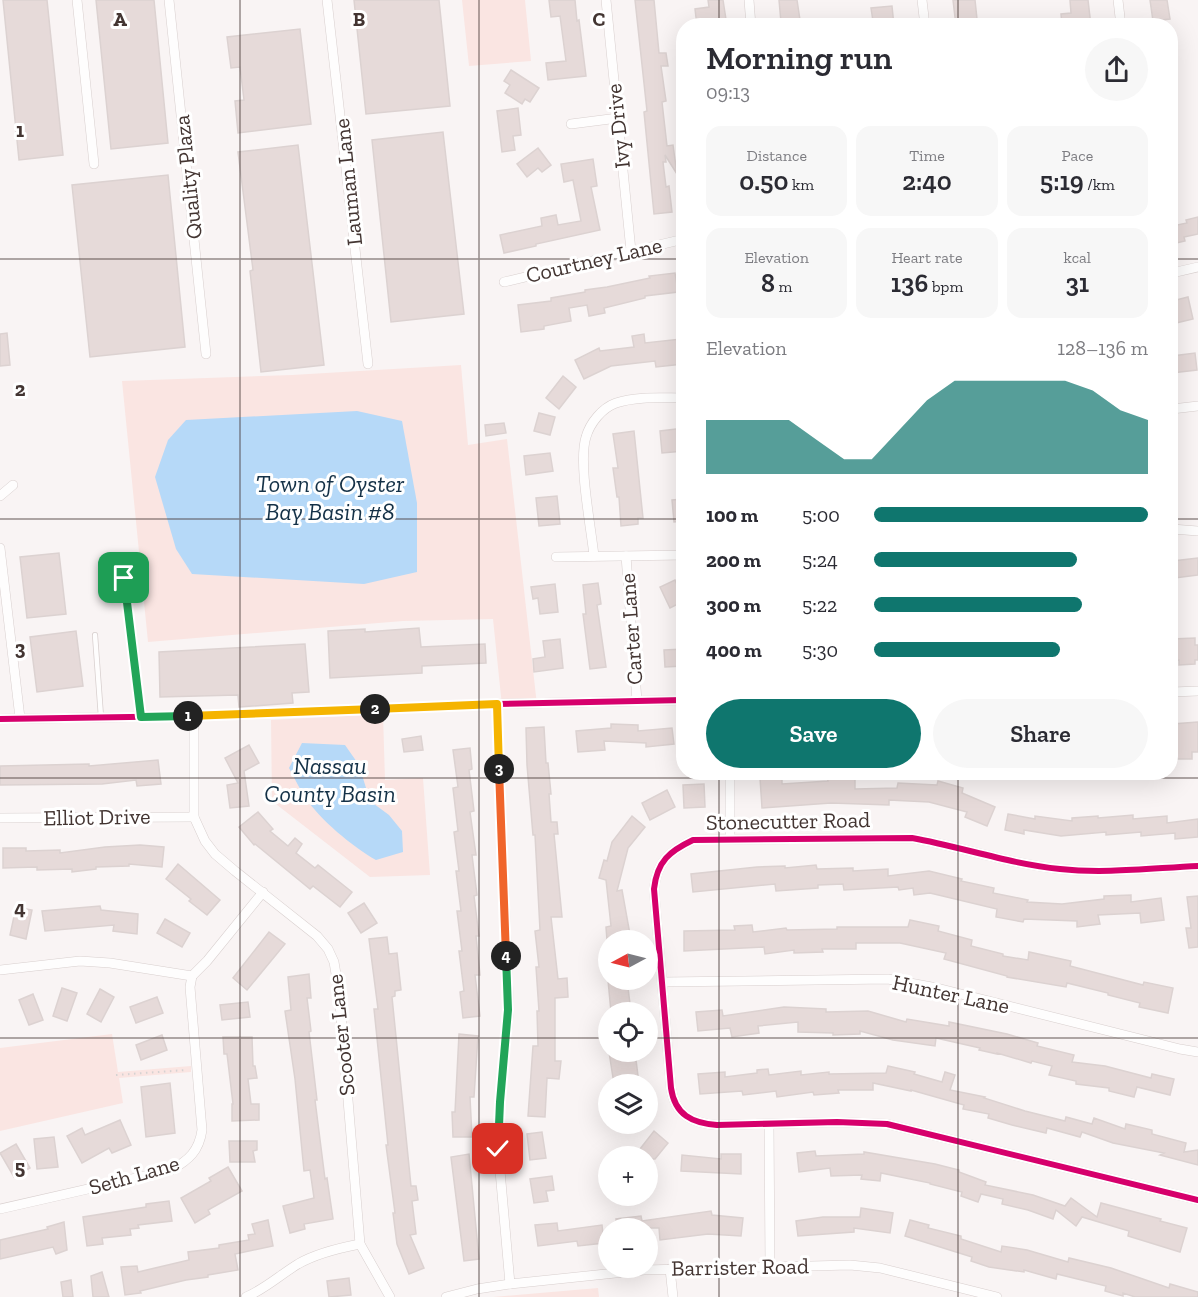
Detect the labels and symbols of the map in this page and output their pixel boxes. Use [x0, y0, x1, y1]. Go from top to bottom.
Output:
text: A [113, 7, 127, 31]
text: B [353, 7, 365, 31]
text: C [593, 7, 606, 31]
street label: Ivy Drive [600, 82, 636, 170]
street label: Quality Plaza [168, 113, 208, 241]
street label: Lauman Lane [328, 117, 368, 247]
text: 1 [16, 118, 24, 142]
street label: Courtney Lane [523, 231, 665, 289]
text: 2 [15, 377, 26, 401]
water label: Town of Oyster Bay Basin #8 [256, 469, 405, 526]
pin [98, 552, 149, 603]
street label: Carter Lane [614, 572, 648, 686]
text: 3 [15, 636, 26, 660]
pin: 2 [360, 694, 390, 724]
pin: 1 [173, 701, 203, 731]
water label: Nassau County Basin [264, 751, 396, 808]
pin: 3 [484, 754, 514, 784]
street label: Elliot Drive [43, 803, 151, 831]
street label: Stonecutter Road [706, 806, 870, 836]
text: 4 [14, 896, 26, 920]
north arrow [598, 930, 658, 990]
pin: 4 [491, 941, 521, 971]
street label: Hunter Lane [890, 968, 1012, 1020]
street label: Scooter Lane [321, 973, 361, 1097]
pin [472, 1123, 523, 1174]
street label: Seth Lane [86, 1149, 182, 1201]
text: 5 [15, 1155, 25, 1179]
street label: Barrister Road [671, 1252, 809, 1282]

